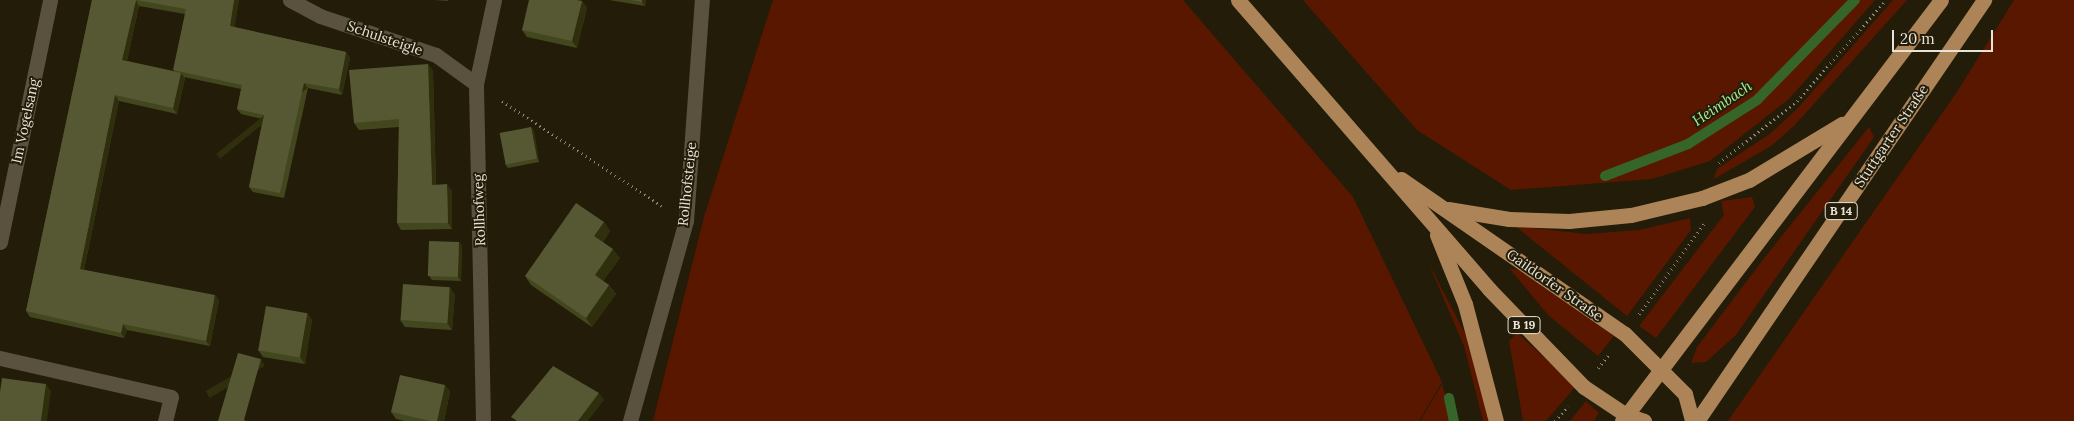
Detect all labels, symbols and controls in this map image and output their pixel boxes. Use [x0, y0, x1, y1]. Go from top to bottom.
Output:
street label: Schulsteigle [345, 17, 425, 59]
scale bar [1894, 20, 1995, 52]
text: 20 m [1900, 29, 1935, 48]
street label: Im Vogelsang [8, 77, 42, 165]
water label: Heimbach [1689, 77, 1755, 129]
street label: Stuttgarter Straße [1850, 82, 1932, 190]
street label: Rollhofsteige [674, 141, 700, 227]
street label: Rollhofweg [469, 174, 489, 246]
road number: B 14 [1824, 202, 1858, 220]
street label: Gaildorfer Straße [1504, 245, 1606, 325]
road number: B 19 [1506, 316, 1542, 334]

